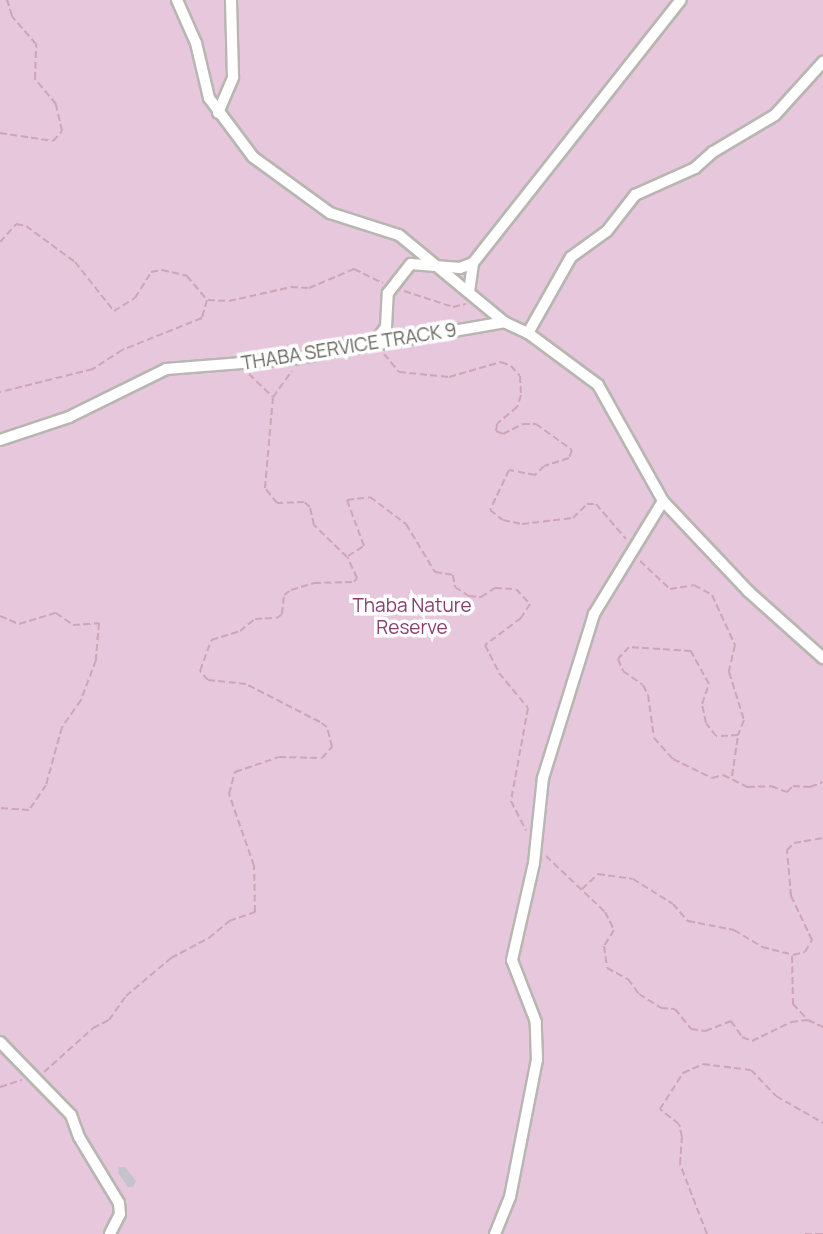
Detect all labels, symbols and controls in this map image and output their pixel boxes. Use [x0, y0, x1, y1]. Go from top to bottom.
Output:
street label: THABA SERVICE TRACK 9 [240, 319, 458, 375]
park label: Thaba Nature Reserve [353, 595, 471, 639]

